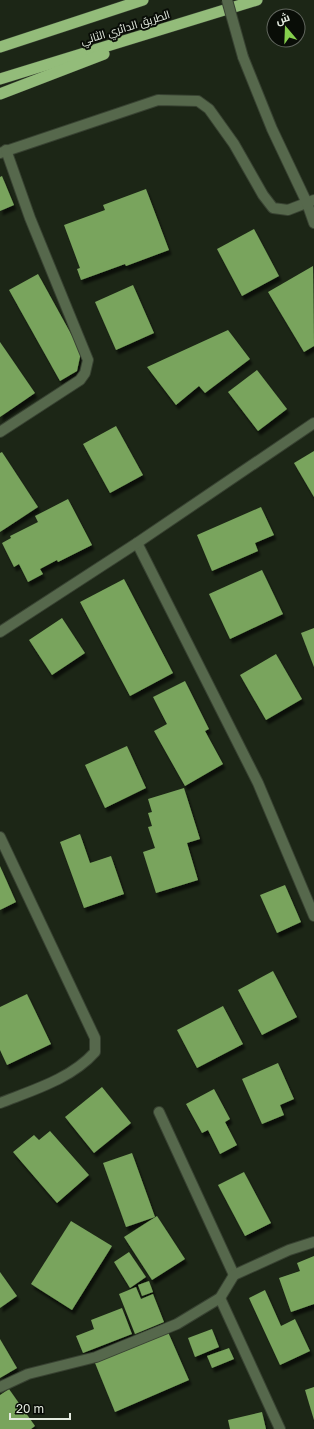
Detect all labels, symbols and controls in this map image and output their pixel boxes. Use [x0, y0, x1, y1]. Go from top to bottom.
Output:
street label: الطريق الدائري الثاني [79, 7, 172, 50]
north arrow [266, 8, 306, 48]
text: ش [274, 10, 292, 27]
scale bar [10, 1395, 70, 1421]
text: 20 m [16, 1401, 44, 1416]

